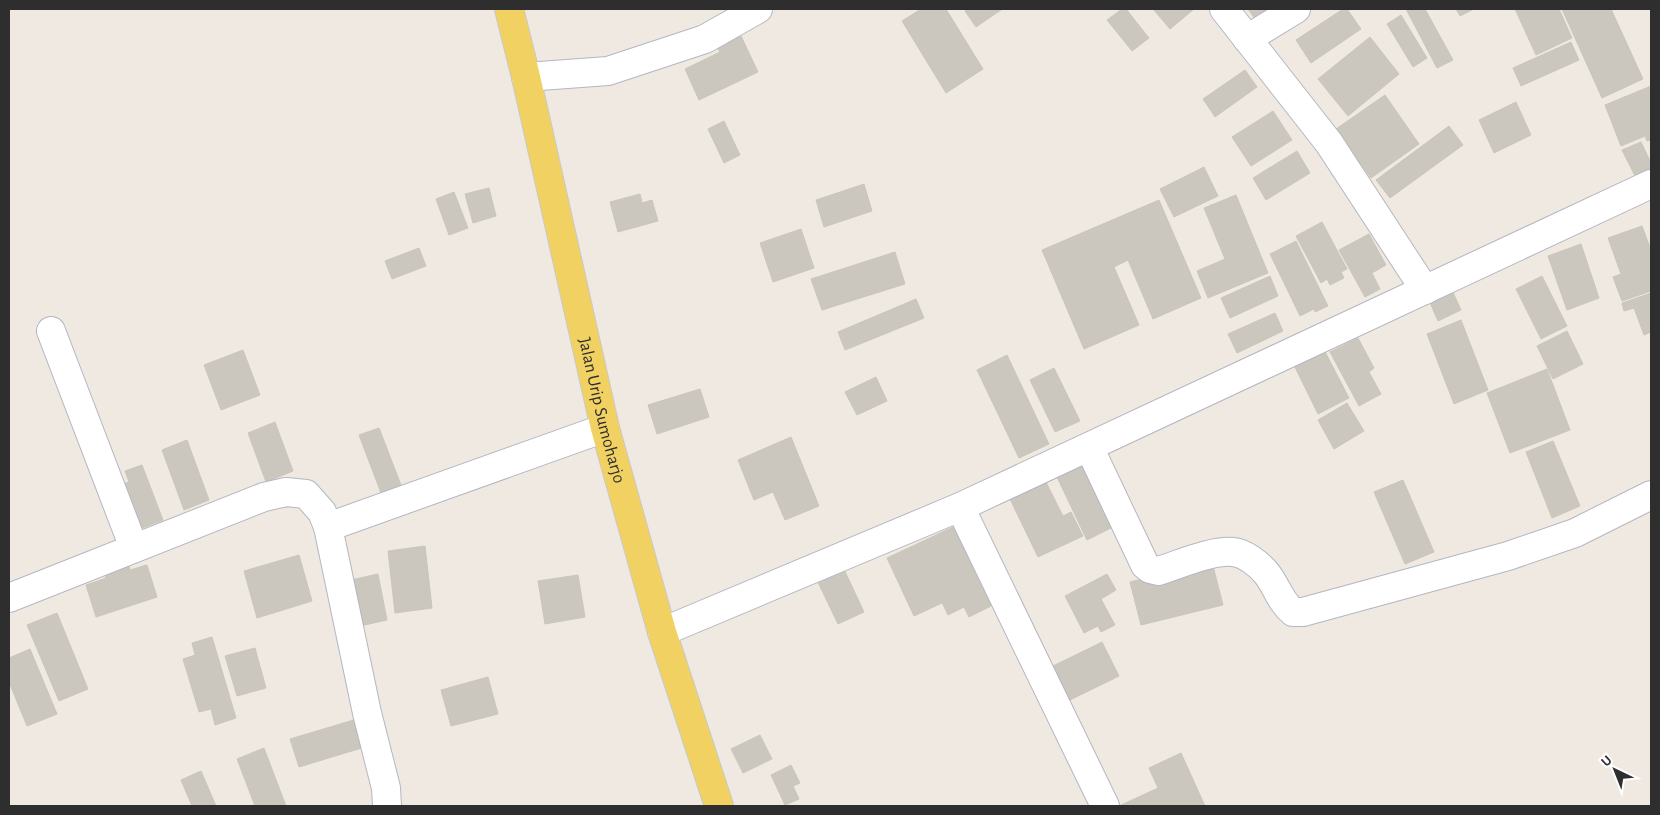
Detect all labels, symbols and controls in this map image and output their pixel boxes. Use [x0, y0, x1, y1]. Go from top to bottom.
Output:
street label: Jalan Urip Sumoharjo [575, 336, 628, 486]
north arrow [1590, 745, 1640, 795]
text: U [1599, 753, 1615, 769]

